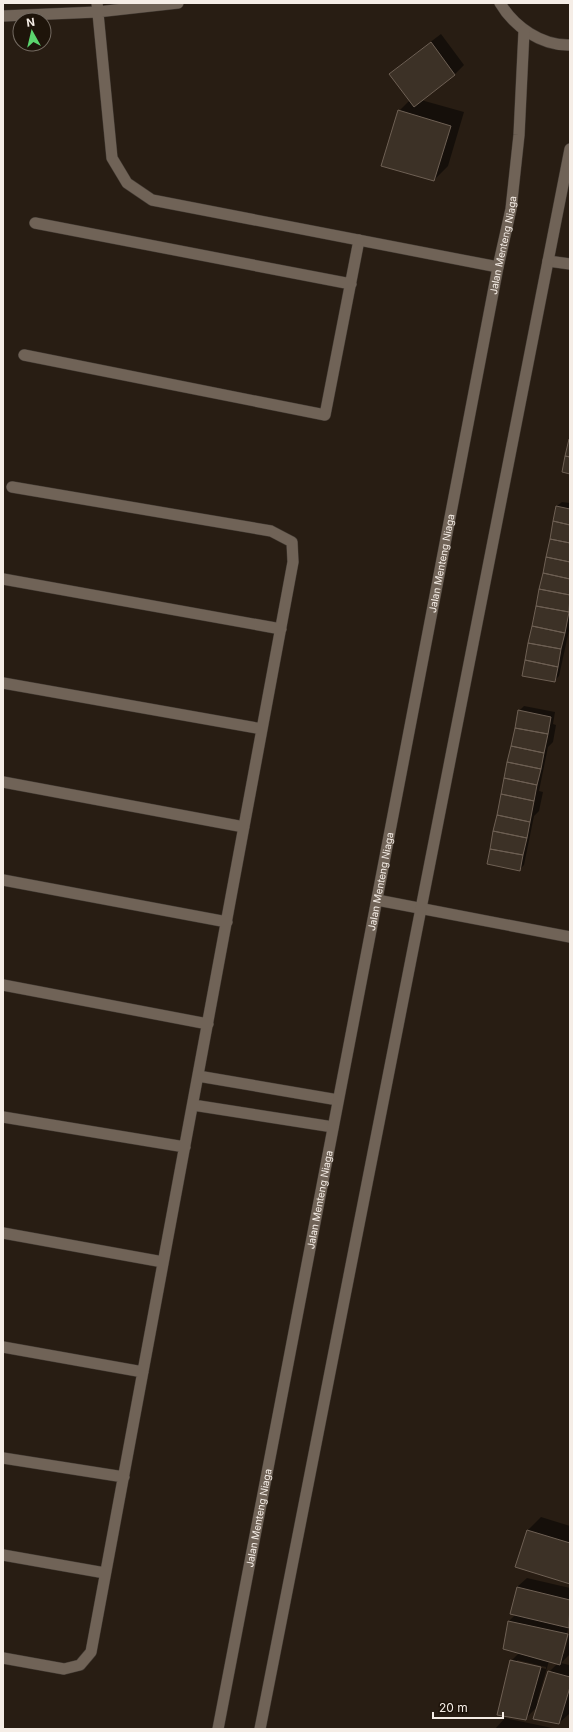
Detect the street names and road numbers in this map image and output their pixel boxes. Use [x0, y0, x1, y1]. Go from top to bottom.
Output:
street label: Jalan Menteng Niaga [487, 195, 518, 295]
street label: Jalan Menteng Niaga [426, 513, 457, 614]
street label: Jalan Menteng Niaga [365, 831, 396, 932]
street label: Jalan Menteng Niaga [304, 1149, 335, 1250]
street label: Jalan Menteng Niaga [243, 1468, 274, 1568]

